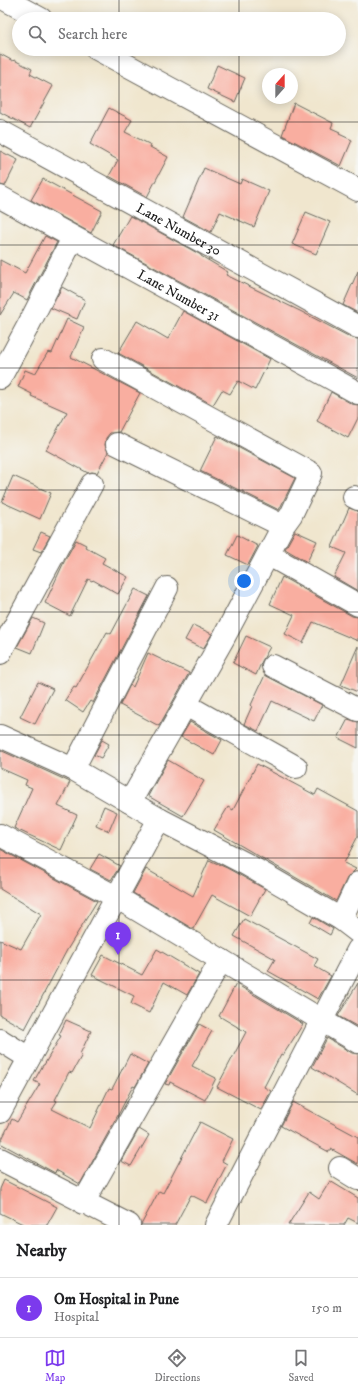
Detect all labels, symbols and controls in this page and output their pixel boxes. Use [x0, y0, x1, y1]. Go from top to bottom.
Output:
search box [12, 12, 346, 56]
icon: search [26, 23, 48, 45]
text: Search here [58, 25, 127, 44]
north arrow [262, 68, 298, 104]
street label: Lane Number 30 [133, 199, 224, 260]
street label: Lane Number 31 [134, 266, 223, 326]
your location [234, 571, 254, 591]
pin: 1 [105, 922, 131, 955]
text: Nearby [16, 1240, 66, 1262]
text: Om Hospital in Pune [54, 1290, 179, 1309]
text: 1 [27, 1300, 31, 1316]
text: 150 m [311, 1300, 342, 1316]
text: Hospital [54, 1309, 99, 1325]
tab: Map [44, 1347, 66, 1385]
tab: Directions [155, 1347, 200, 1385]
tab: Saved [289, 1347, 314, 1385]

